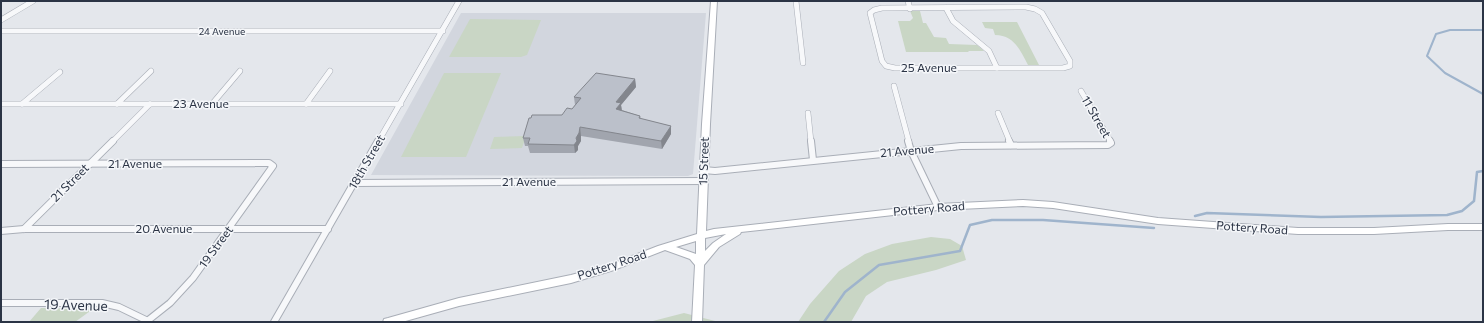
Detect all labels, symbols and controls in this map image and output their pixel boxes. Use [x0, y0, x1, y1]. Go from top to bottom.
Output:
street label: 24 Avenue [199, 25, 245, 37]
street label: 25 Avenue [901, 60, 957, 74]
street label: 11 Street [1079, 93, 1115, 140]
street label: 23 Avenue [173, 96, 229, 110]
street label: 18th Street [345, 132, 387, 191]
street label: 15 Street [695, 137, 711, 185]
street label: 21 Avenue [879, 141, 934, 159]
street label: 21 Avenue [108, 156, 162, 170]
street label: 21 Street [47, 160, 91, 204]
street label: 21 Avenue [502, 174, 556, 188]
street label: Pottery Road [893, 198, 965, 218]
street label: Pottery Road [1216, 218, 1288, 236]
street label: 20 Avenue [136, 221, 192, 235]
street label: 19 Street [195, 223, 235, 270]
street label: Pottery Road [575, 246, 648, 282]
street label: 19 Avenue [44, 295, 108, 314]

